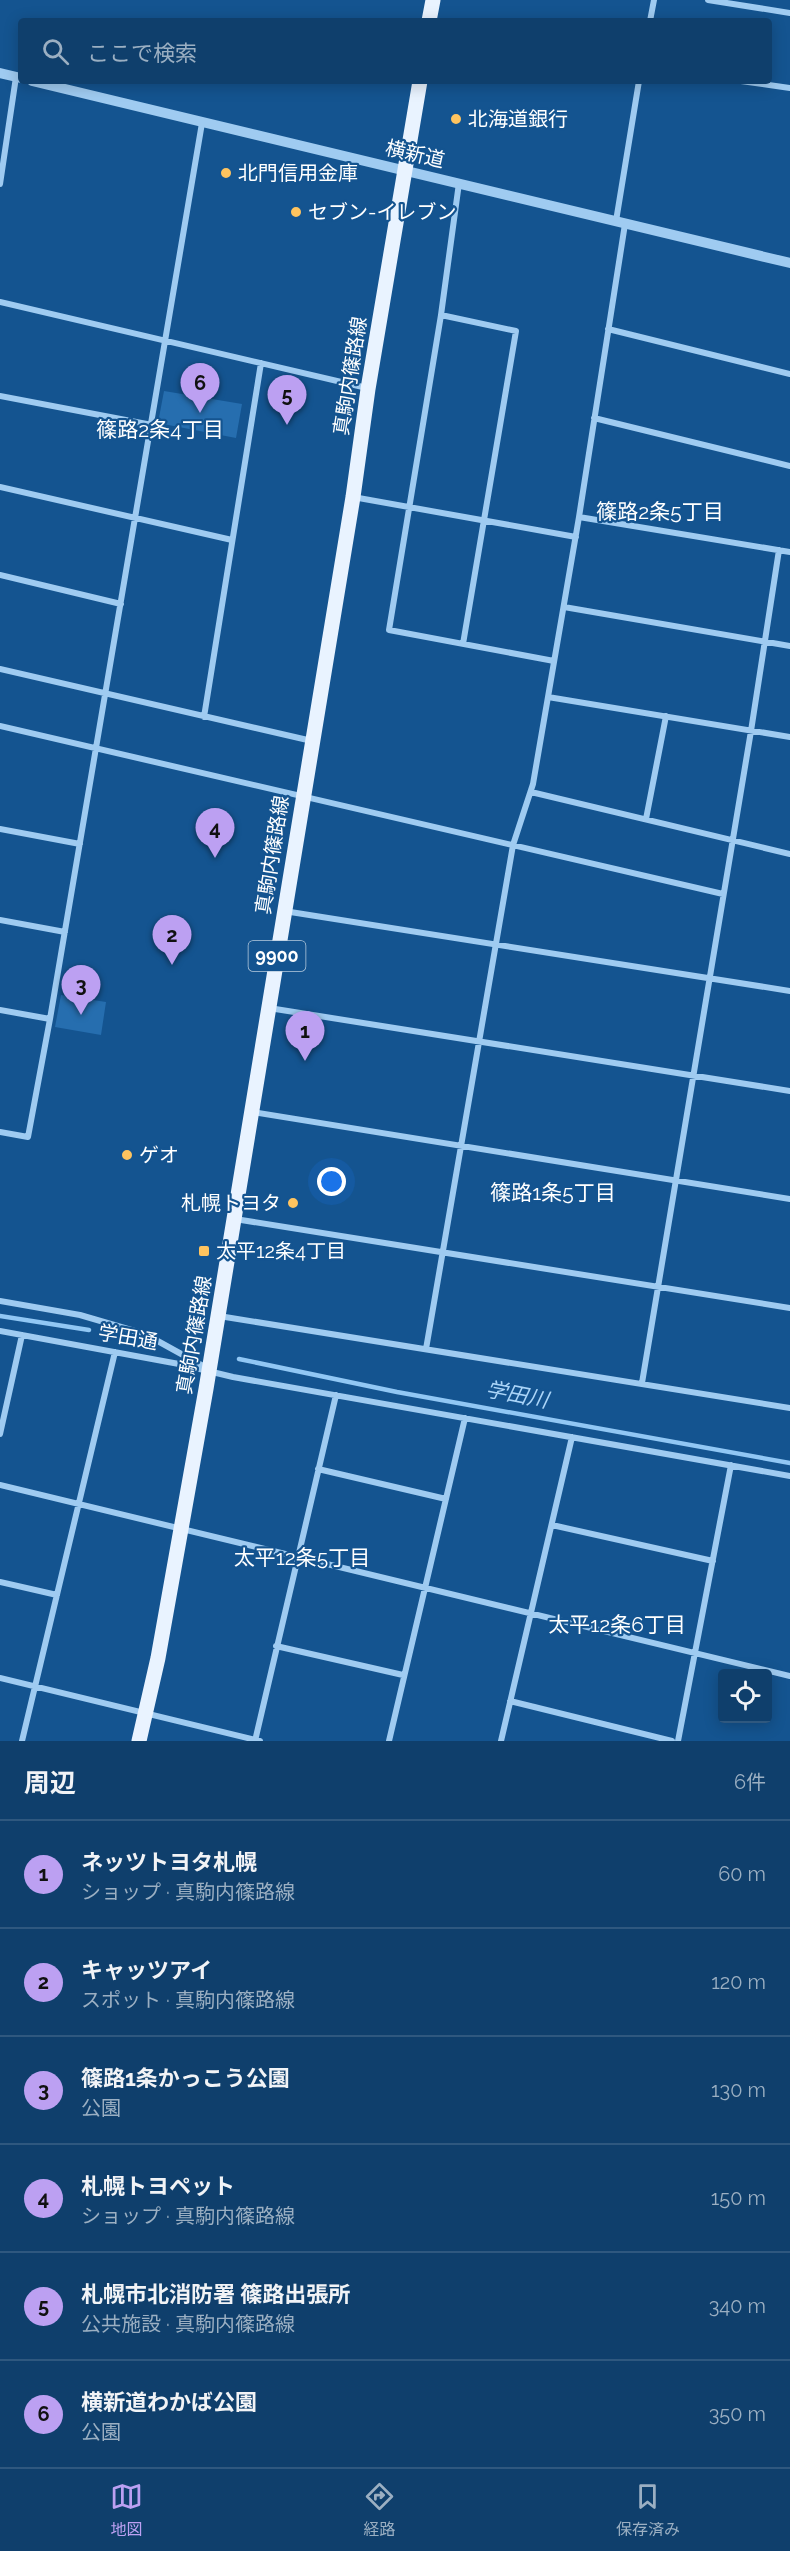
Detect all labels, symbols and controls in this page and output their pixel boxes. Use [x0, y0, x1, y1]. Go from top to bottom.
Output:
search box [18, 18, 772, 84]
icon: search [39, 35, 72, 68]
text: ここで検索 [87, 40, 197, 66]
place label: 北海道銀行 [468, 107, 568, 131]
marker: 北海道銀行 [449, 112, 463, 126]
street label: 横新道 [383, 136, 447, 172]
place label: 北門信用金庫 [238, 161, 358, 185]
marker: 北門信用金庫 [219, 166, 233, 180]
place label: セブン-イレブン [308, 200, 456, 224]
marker: セブン-イレブン [289, 205, 303, 219]
street label: 真駒内篠路線 [329, 315, 371, 437]
pin: 6 [180, 364, 220, 413]
pin: 5 [268, 376, 306, 425]
district label: 篠路2条4丁目 [96, 417, 224, 442]
district label: 篠路2条5丁目 [596, 499, 724, 524]
street label: 真駒内篠路線 [251, 794, 293, 916]
pin: 4 [196, 808, 234, 858]
pin: 2 [152, 916, 192, 965]
road number: 9900 [248, 941, 306, 971]
pin: 3 [62, 966, 100, 1015]
pin: 1 [286, 1012, 324, 1061]
place label: ゲオ [139, 1143, 179, 1167]
marker: ゲオ [120, 1148, 134, 1162]
your location [317, 1167, 346, 1196]
district label: 篠路1条5丁目 [490, 1180, 616, 1205]
place label: 札幌トヨタ [181, 1191, 281, 1215]
marker: 札幌トヨタ [286, 1196, 300, 1210]
place label: 太平12条4丁目 [216, 1239, 346, 1263]
marker: 太平12条4丁目 [197, 1244, 211, 1258]
street label: 真駒内篠路線 [172, 1274, 216, 1396]
street label: 学田通 [96, 1320, 160, 1354]
water label: 学田川 [484, 1376, 552, 1413]
district label: 太平12条5丁目 [234, 1545, 370, 1570]
district label: 太平12条6丁目 [548, 1612, 686, 1637]
map controls [718, 1669, 772, 1723]
button: locate [718, 1669, 772, 1723]
text: 周辺 [24, 1768, 76, 1798]
text: 6件 [734, 1770, 766, 1794]
text: ネッツトヨタ札幌 [81, 1849, 257, 1875]
text: 1 [39, 1862, 48, 1886]
text: 60 m [718, 1862, 766, 1886]
text: ショップ · 真駒内篠路線 [81, 1880, 295, 1904]
text: キャッツアイ [81, 1957, 212, 1983]
text: 2 [38, 1970, 49, 1994]
text: 120 m [711, 1970, 766, 1994]
text: スポット · 真駒内篠路線 [81, 1988, 295, 2012]
text: 篠路1条かっこう公園 [81, 2065, 290, 2091]
text: 3 [38, 2078, 49, 2102]
text: 130 m [711, 2078, 766, 2102]
text: 公園 [81, 2096, 121, 2120]
text: 札幌トヨペット [81, 2173, 235, 2199]
text: 4 [38, 2186, 49, 2210]
text: 150 m [711, 2186, 766, 2210]
text: ショップ · 真駒内篠路線 [81, 2204, 295, 2228]
text: 札幌市北消防署 篠路出張所 [81, 2281, 350, 2307]
text: 5 [38, 2294, 49, 2318]
text: 340 m [709, 2294, 766, 2318]
text: 公共施設 · 真駒内篠路線 [81, 2312, 295, 2336]
text: 横新道わかば公園 [81, 2389, 257, 2415]
text: 6 [37, 2402, 50, 2426]
text: 350 m [709, 2402, 766, 2426]
text: 公園 [81, 2420, 121, 2444]
tab: 地図 [110, 2480, 143, 2540]
tab: 経路 [363, 2480, 396, 2540]
tab: 保存済み [616, 2480, 680, 2540]

